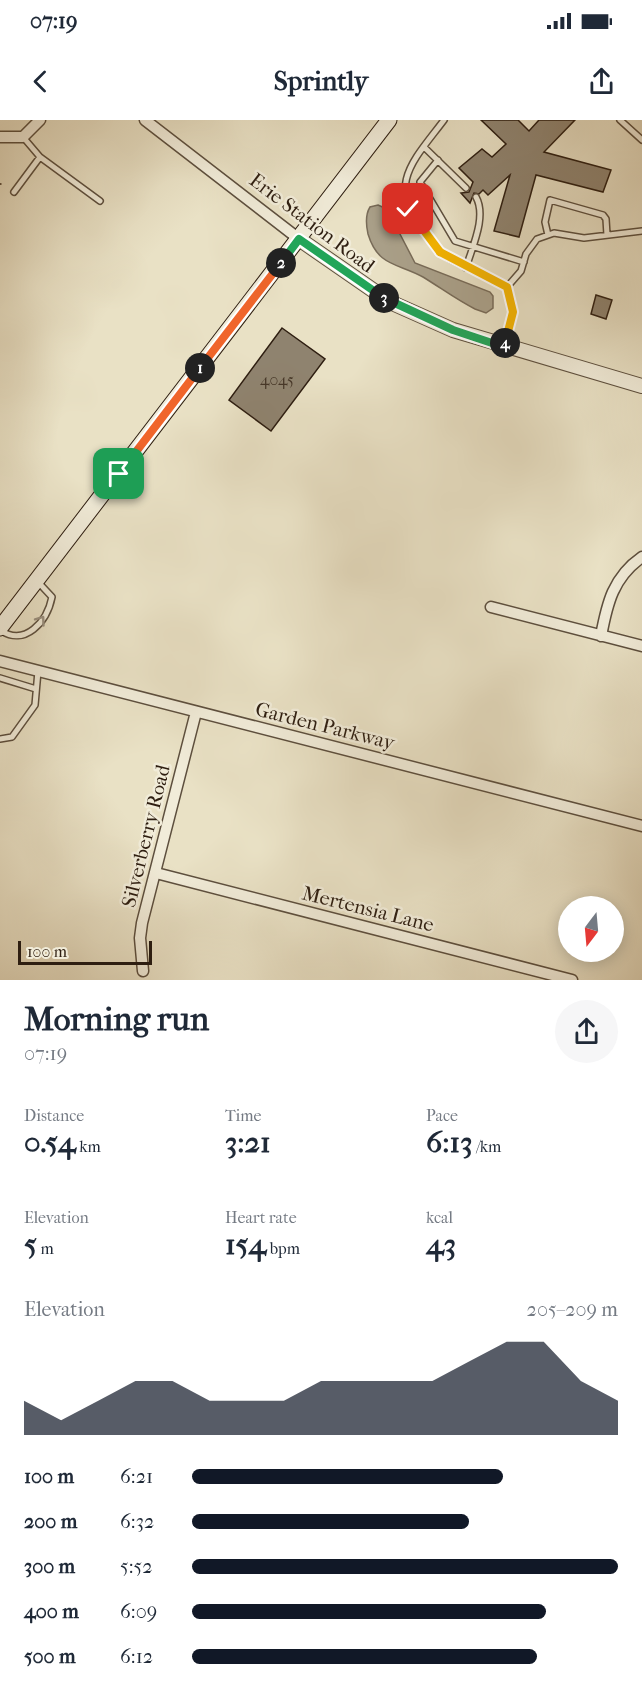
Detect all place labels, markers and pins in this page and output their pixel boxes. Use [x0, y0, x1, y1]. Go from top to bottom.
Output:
pin [382, 183, 433, 234]
pin: 2 [266, 248, 296, 278]
pin: 3 [369, 283, 399, 313]
pin: 4 [490, 328, 520, 358]
pin: 1 [185, 353, 215, 383]
pin [93, 448, 144, 499]

